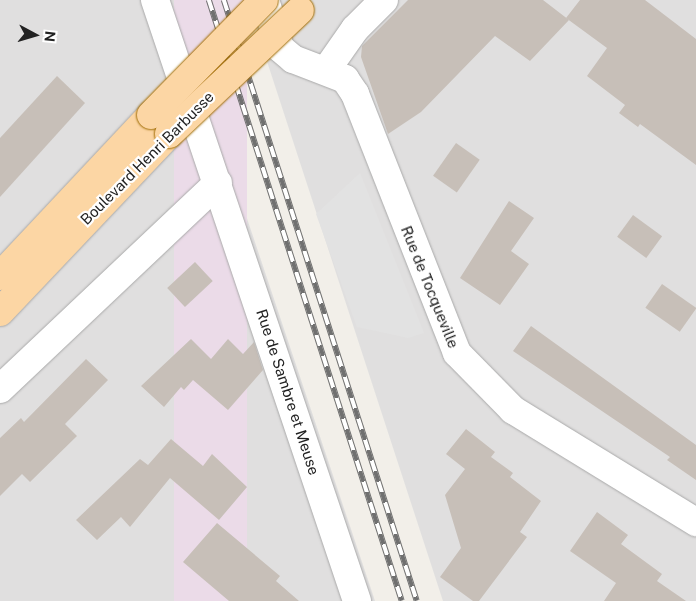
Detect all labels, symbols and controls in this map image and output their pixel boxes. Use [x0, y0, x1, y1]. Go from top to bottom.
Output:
north arrow [10, 10, 60, 60]
text: N [41, 30, 58, 43]
street label: Boulevard Henri Barbusse [77, 88, 217, 228]
street label: Rue de Tocqueville [397, 223, 463, 351]
street label: Rue de Sambre et Meuse [253, 306, 323, 478]

